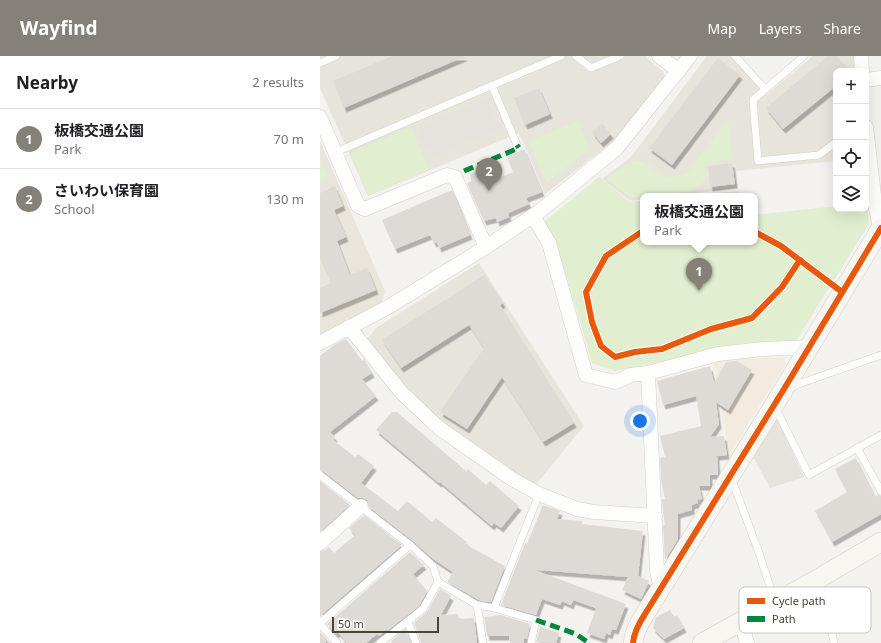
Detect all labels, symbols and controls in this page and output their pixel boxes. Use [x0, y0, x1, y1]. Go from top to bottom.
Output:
text: Wayfind [20, 15, 98, 41]
text: Map [708, 19, 737, 38]
text: Layers [759, 19, 801, 38]
text: Share [823, 19, 861, 38]
map controls [833, 68, 869, 212]
button: + [833, 68, 869, 104]
text: Nearby [16, 71, 78, 94]
text: 2 results [252, 73, 304, 91]
button: − [833, 104, 869, 140]
text: 板橋交通公園 [54, 120, 144, 140]
text: 1 [25, 130, 33, 148]
text: 70 m [274, 130, 304, 148]
text: Park [54, 140, 81, 158]
button: locate [833, 140, 869, 176]
pin: 2 [476, 158, 502, 191]
button: layers [833, 176, 869, 212]
text: さいわい保育園 [54, 180, 159, 200]
text: 2 [25, 190, 33, 208]
text: 130 m [266, 190, 304, 208]
popup [640, 193, 758, 245]
text: School [54, 200, 95, 218]
text: 板橋交通公園 [654, 201, 744, 221]
text: Park [654, 221, 681, 239]
pin: 1 [686, 258, 712, 291]
your location [630, 411, 650, 431]
legend [739, 587, 871, 633]
text: Cycle path [772, 593, 825, 608]
text: Path [772, 611, 796, 626]
scale bar [332, 615, 439, 634]
text: 50 m [338, 616, 364, 631]

